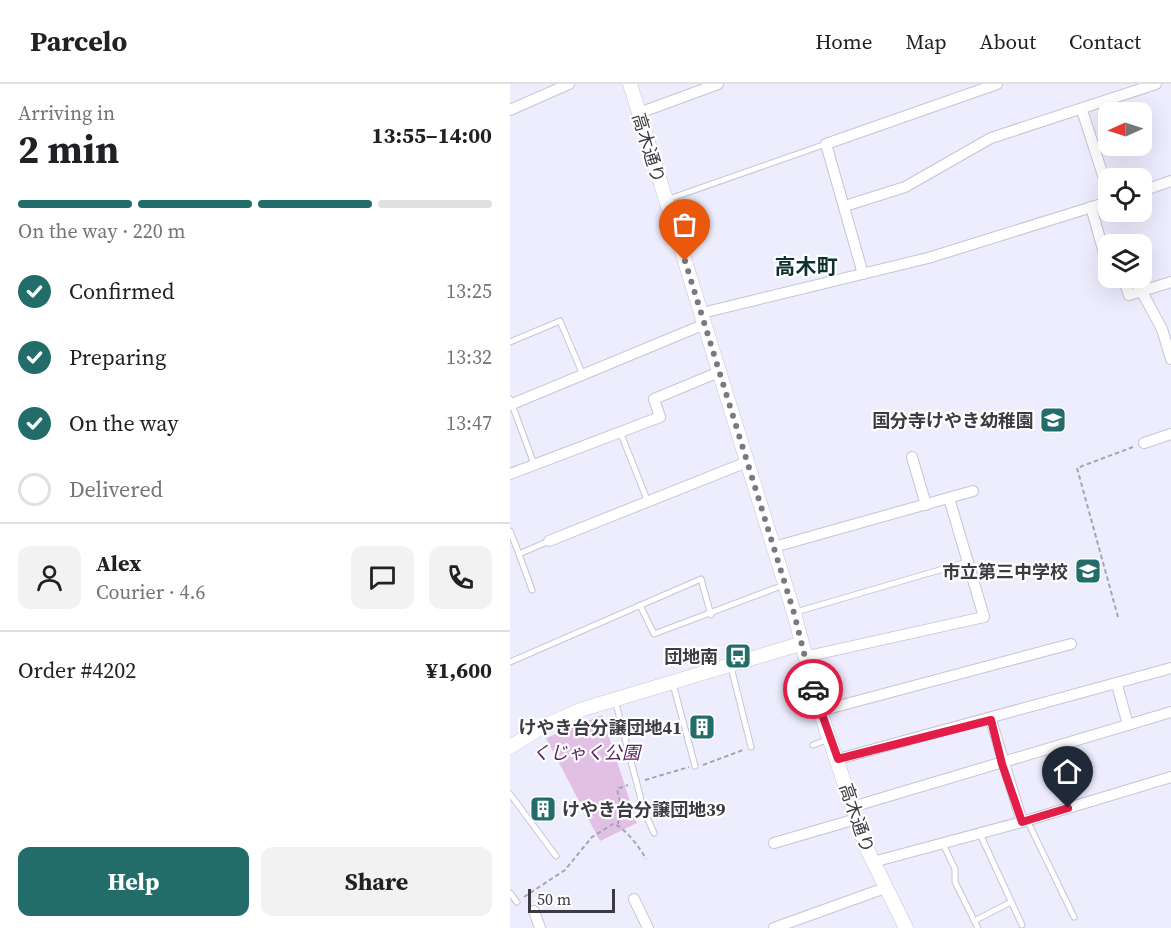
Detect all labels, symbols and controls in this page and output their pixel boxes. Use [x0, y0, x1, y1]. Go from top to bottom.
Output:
text: Parcelo [30, 22, 127, 60]
text: Home [815, 27, 873, 56]
text: Map [906, 27, 947, 56]
text: About [980, 27, 1036, 56]
text: Contact [1069, 27, 1141, 56]
text: Arriving in [18, 99, 115, 127]
north arrow [1098, 102, 1152, 156]
map controls [1098, 102, 1152, 288]
street label: 高木通り [627, 110, 671, 186]
text: 13:55–14:00 [372, 120, 492, 150]
text: 2 min [18, 123, 119, 176]
button: locate [1098, 168, 1152, 222]
pin [659, 199, 710, 261]
icon: bag [668, 208, 701, 241]
text: On the way · 220 m [18, 217, 185, 245]
button: layers [1098, 234, 1152, 288]
district label: 高木町 [775, 252, 838, 281]
icon: check [18, 275, 51, 308]
text: Confirmed [69, 276, 174, 306]
text: 13:25 [446, 277, 492, 305]
icon: check [18, 341, 51, 374]
text: Preparing [69, 342, 166, 372]
text: 13:32 [446, 343, 492, 371]
school or university icon: 国分寺けやき幼稚園 [1038, 405, 1068, 435]
icon: check [18, 407, 51, 440]
text: On the way [69, 408, 178, 438]
place label: 国分寺けやき幼稚園 [872, 408, 1034, 433]
text: 13:47 [446, 409, 492, 437]
text: Delivered [69, 474, 163, 504]
button: person [18, 546, 81, 609]
button: chat [351, 546, 414, 609]
button: phone [429, 546, 492, 609]
text: Alex [96, 548, 141, 578]
school or university icon: 市立第三中学校 [1073, 556, 1103, 586]
place label: 市立第三中学校 [942, 559, 1068, 584]
text: Courier · 4.6 [96, 578, 205, 606]
bus stop icon: 団地南 [723, 641, 753, 671]
place label: 団地南 [664, 644, 718, 669]
text: Order #4202 [18, 655, 136, 685]
text: ¥1,600 [426, 655, 492, 685]
courier [783, 659, 843, 719]
icon: car [797, 673, 830, 706]
building icon: けやき台分譲団地41 [687, 712, 717, 742]
place label: けやき台分譲団地41 [518, 715, 682, 740]
park label: くじゃく公園 [532, 740, 643, 765]
pin [1042, 746, 1093, 808]
icon: home [1051, 755, 1084, 788]
street label: 高木通り [833, 780, 881, 856]
building icon: けやき台分譲団地39 [528, 794, 558, 824]
place label: けやき台分譲団地39 [562, 797, 726, 822]
button: Help [18, 847, 249, 916]
button: Share [261, 847, 492, 916]
scale bar [528, 886, 615, 914]
text: 50 m [537, 888, 571, 910]

